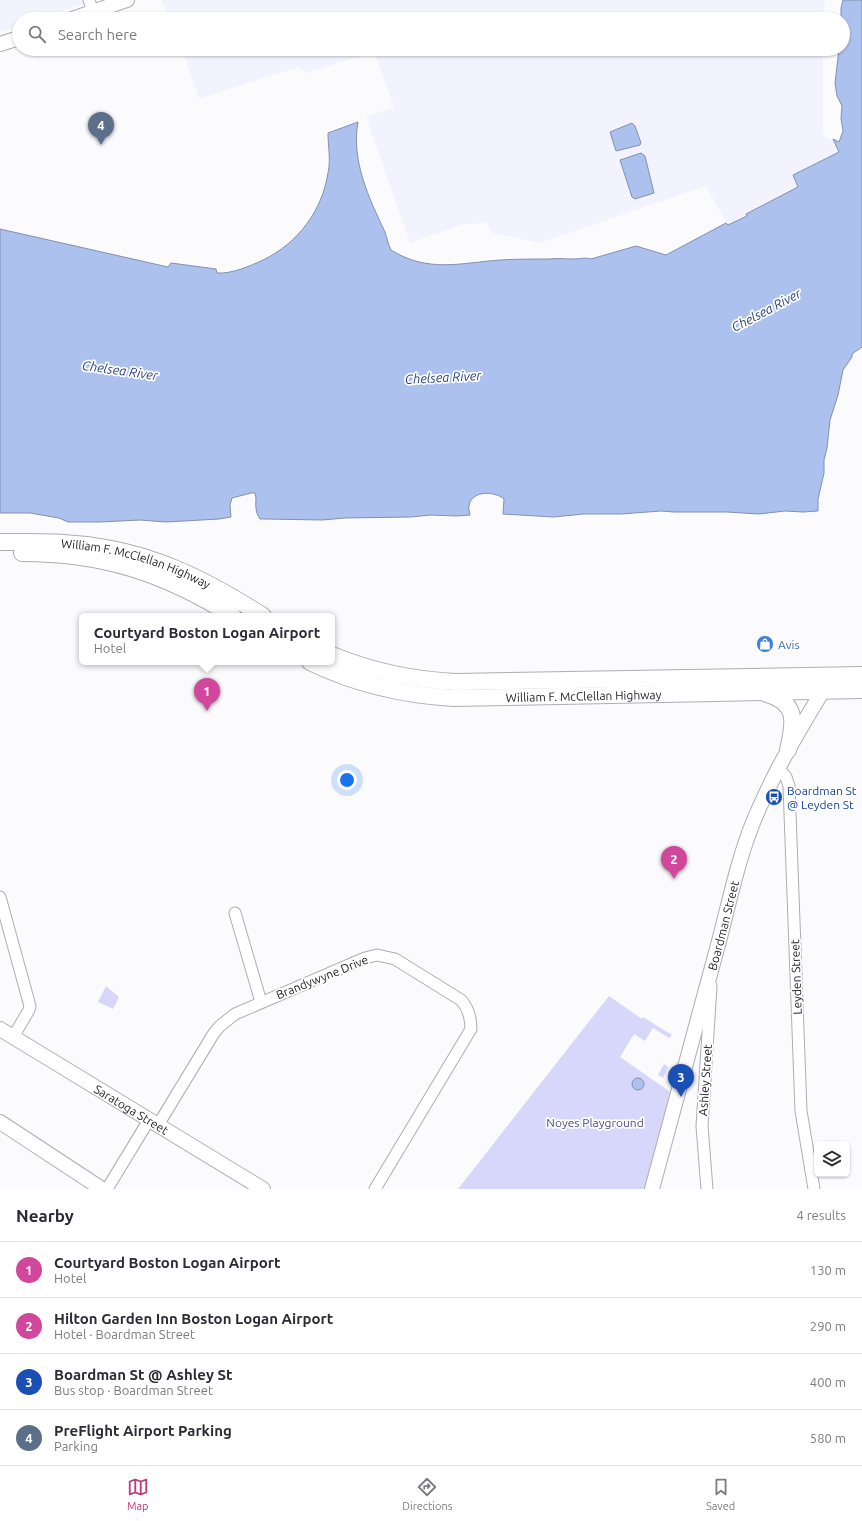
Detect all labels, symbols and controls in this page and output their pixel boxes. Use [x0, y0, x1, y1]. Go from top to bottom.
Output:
search box [12, 12, 850, 56]
icon: search [26, 23, 48, 45]
text: Search here [58, 26, 137, 43]
pin: 4 [88, 112, 114, 145]
water label: Chelsea River [729, 285, 804, 334]
water label: Chelsea River [81, 358, 160, 382]
water label: Chelsea River [404, 368, 483, 386]
street label: William F. McClellan Highway [61, 536, 213, 591]
popup [79, 613, 335, 665]
text: Courtyard Boston Logan Airport [94, 624, 320, 641]
shop icon: Avis [755, 634, 775, 654]
place label: Avis [778, 638, 800, 651]
text: Hotel [94, 641, 126, 655]
pin: 1 [194, 678, 220, 711]
street label: William F. McClellan Highway [506, 687, 662, 703]
your location [337, 770, 357, 790]
place label: Boardman St @ Leyden St [787, 784, 857, 811]
bus stop icon: Boardman St @ Leyden St [764, 787, 784, 807]
pin: 2 [661, 846, 687, 879]
street label: Boardman Street [705, 879, 741, 972]
street label: Leyden Street [788, 939, 804, 1015]
street label: Brandywyne Drive [274, 953, 370, 1001]
street label: Ashley Street [696, 1043, 714, 1116]
pin: 3 [668, 1064, 694, 1097]
street label: Saratoga Street [92, 1082, 171, 1137]
park label: Noyes Playground [546, 1116, 644, 1129]
map controls [814, 1141, 850, 1177]
button: layers [814, 1141, 850, 1177]
text: Nearby [16, 1206, 74, 1225]
text: 4 results [796, 1208, 846, 1222]
text: Courtyard Boston Logan Airport [54, 1254, 280, 1271]
text: 1 [25, 1263, 33, 1277]
text: 130 m [810, 1263, 846, 1277]
text: Hotel [54, 1271, 86, 1285]
text: Hilton Garden Inn Boston Logan Airport [54, 1310, 333, 1327]
text: 2 [25, 1319, 33, 1333]
text: 290 m [810, 1319, 846, 1333]
text: Hotel · Boardman Street [54, 1327, 195, 1341]
text: Boardman St @ Ashley St [54, 1366, 232, 1383]
text: 3 [25, 1375, 33, 1389]
text: 400 m [810, 1375, 846, 1389]
text: Bus stop · Boardman Street [54, 1383, 213, 1397]
text: PreFlight Airport Parking [54, 1422, 232, 1439]
text: 4 [25, 1431, 33, 1445]
text: 580 m [810, 1431, 846, 1445]
text: Parking [54, 1439, 98, 1453]
tab: Map [127, 1476, 149, 1512]
tab: Directions [402, 1476, 452, 1512]
tab: Saved [706, 1476, 735, 1512]

